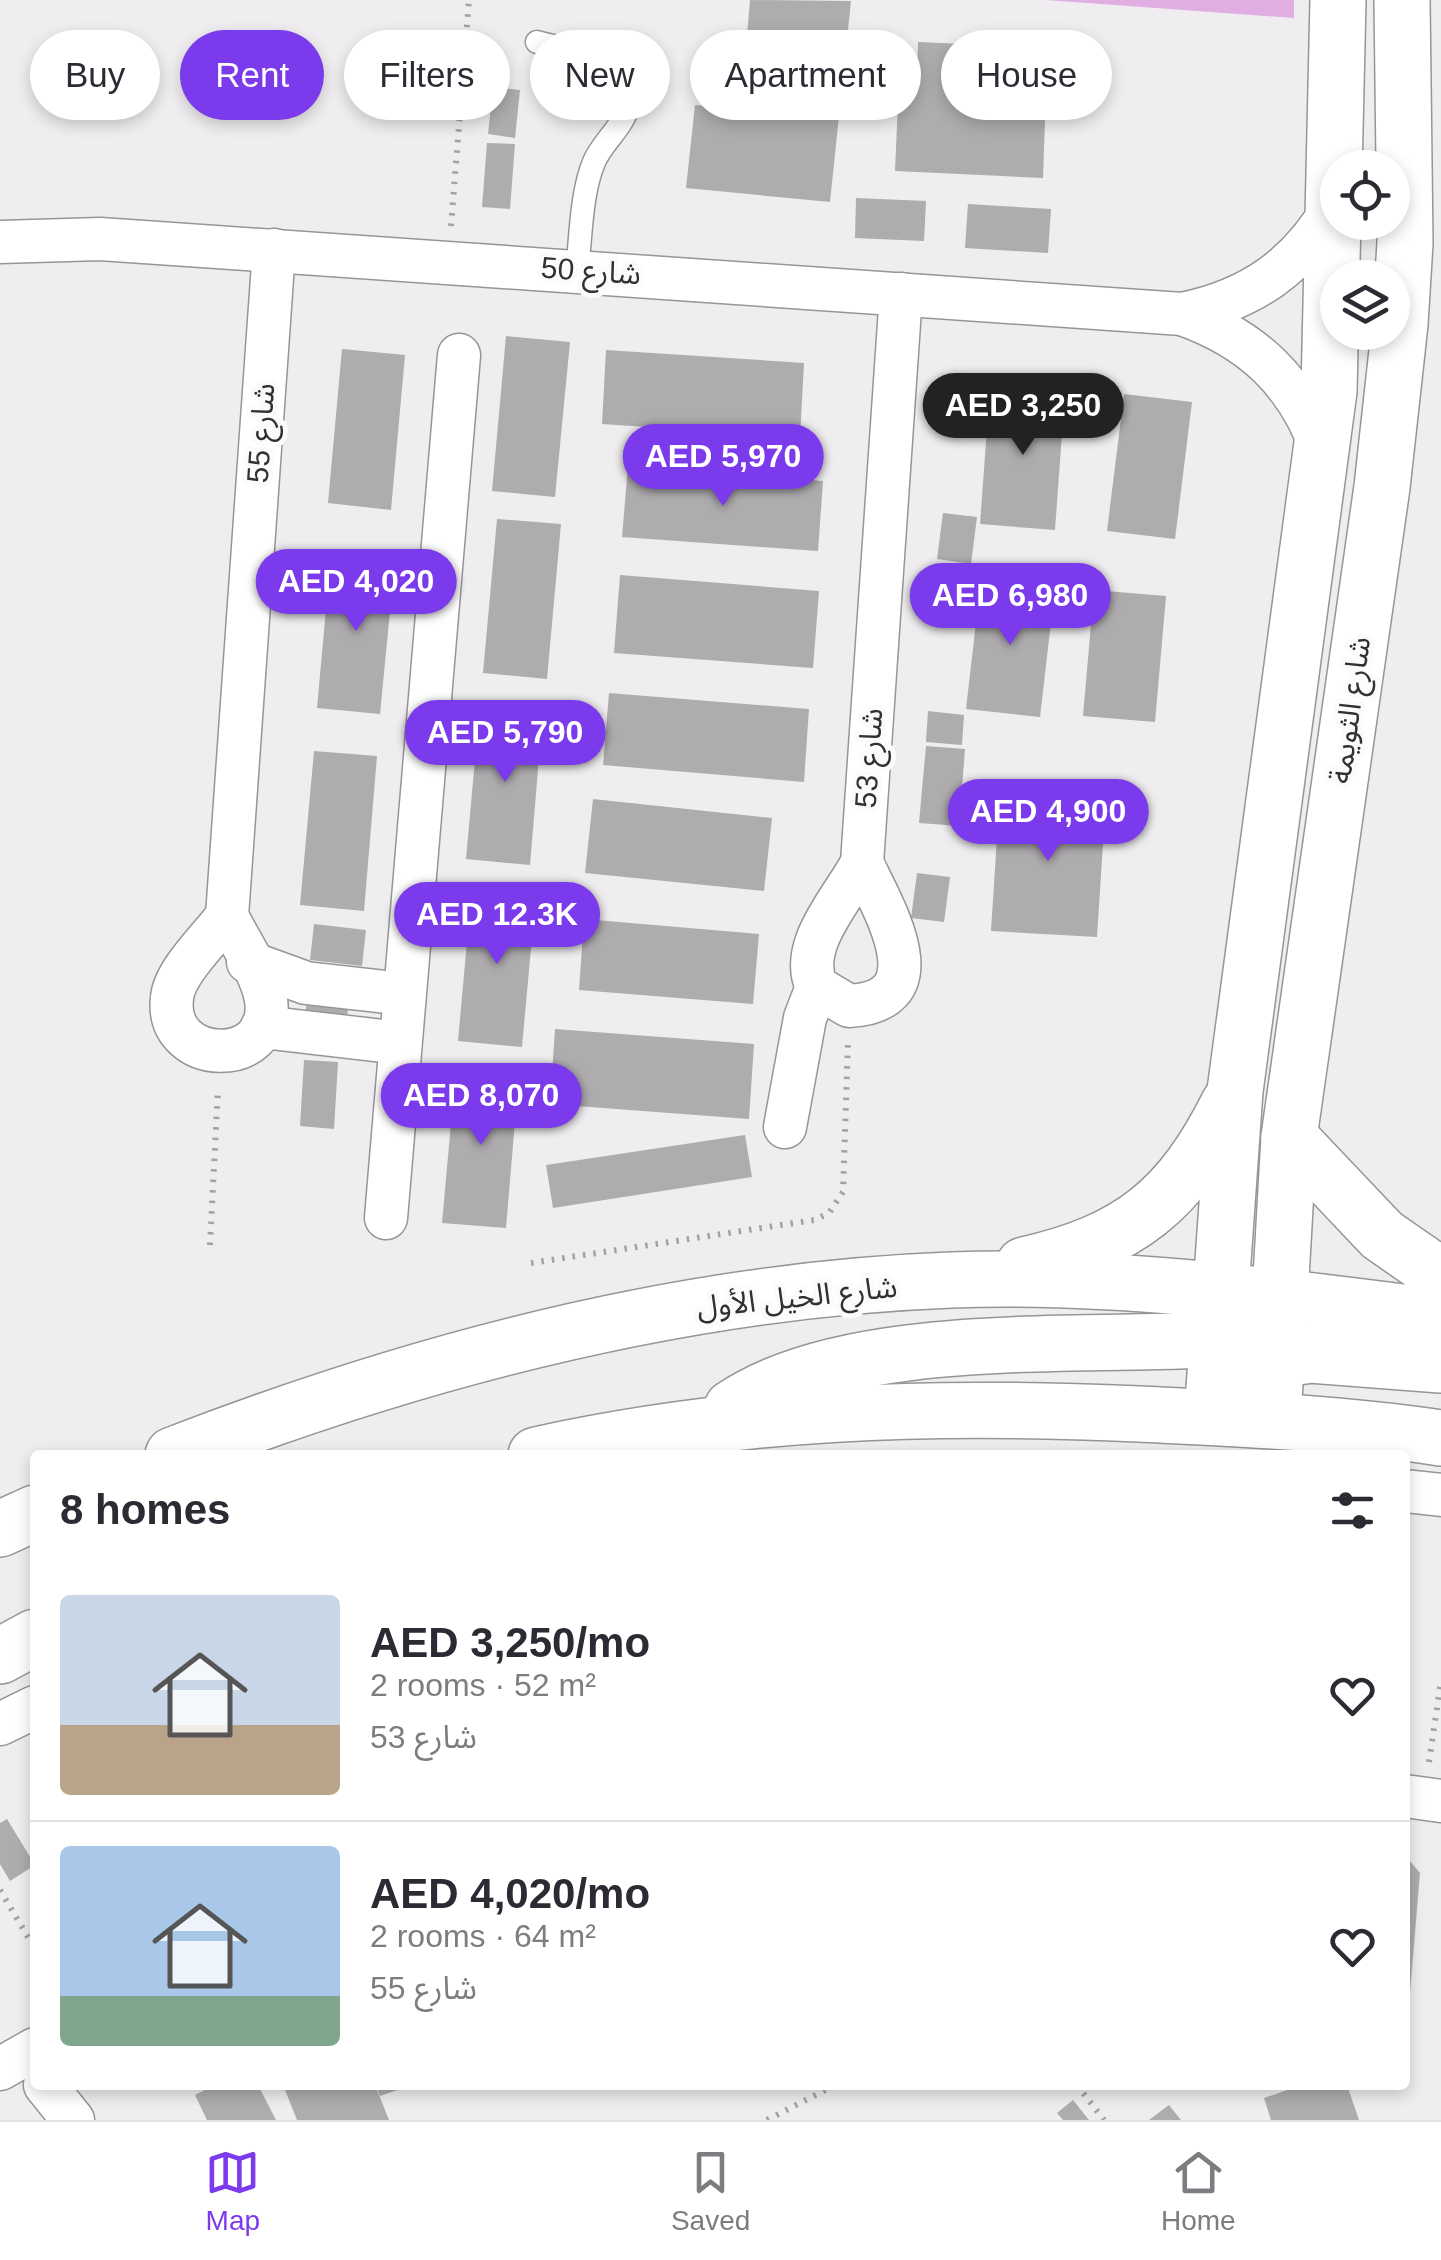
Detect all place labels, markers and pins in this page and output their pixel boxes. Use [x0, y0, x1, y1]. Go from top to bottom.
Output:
pin: AED 3,250 [909, 373, 1137, 458]
pin: AED 5,970 [609, 424, 837, 509]
pin: AED 4,020 [242, 549, 470, 634]
pin: AED 6,980 [896, 563, 1124, 648]
pin: AED 5,790 [391, 700, 619, 785]
pin: AED 4,900 [934, 779, 1162, 864]
pin: AED 12.3K [383, 882, 611, 967]
pin: AED 8,070 [367, 1063, 595, 1148]

